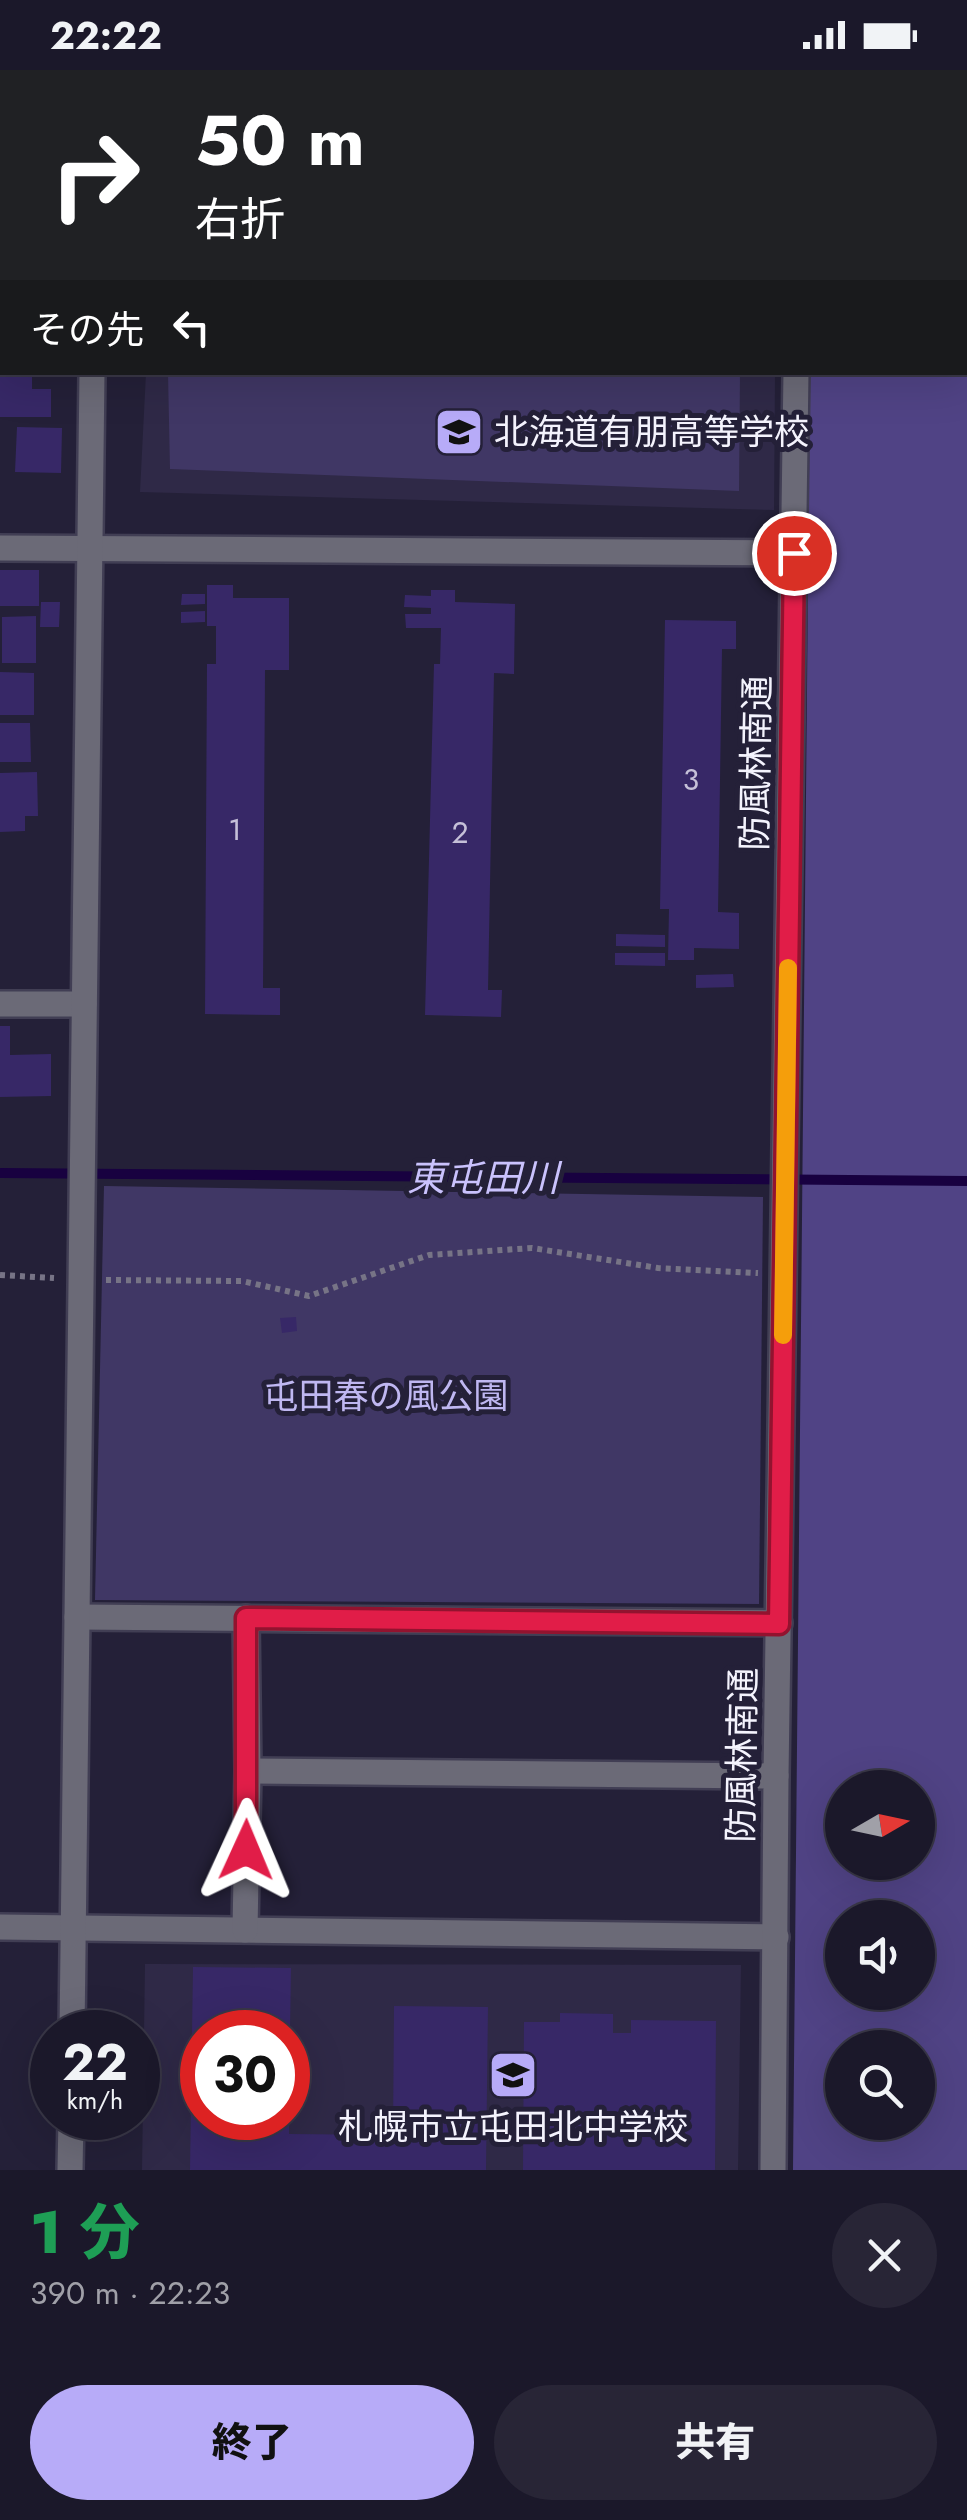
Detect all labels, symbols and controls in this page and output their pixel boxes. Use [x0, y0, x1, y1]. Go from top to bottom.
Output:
text: 22:22 [50, 8, 162, 63]
text: 50 m [195, 90, 365, 191]
icon: right [30, 110, 160, 240]
text: 右折 [195, 187, 285, 252]
icon: left [164, 300, 219, 355]
text: その先 [30, 302, 144, 357]
school or university icon: 北海道有朋高等学校 [433, 406, 485, 458]
place label: 北海道有朋高等学校 [494, 407, 809, 457]
pin [752, 511, 837, 596]
icon: arrive [767, 526, 822, 581]
street label: 防風林南通 [729, 675, 783, 851]
house number: 3 [683, 758, 699, 801]
house number: 1 [228, 808, 242, 851]
house number: 2 [451, 811, 469, 854]
water label: 東屯田川 [407, 1150, 563, 1205]
park label: 屯田春の風公園 [263, 1371, 509, 1421]
street label: 防風林南通 [715, 1667, 769, 1843]
north arrow [825, 1770, 935, 1880]
map controls [825, 1770, 935, 2140]
position arrow [194, 1798, 298, 1902]
button: sound [825, 1900, 935, 2010]
speed limit sign: 30 [180, 2010, 310, 2140]
text: 22 [62, 2026, 128, 2099]
button: search [825, 2030, 935, 2140]
school or university icon: 札幌市立屯田北中学校 [487, 2049, 539, 2101]
text: km/h [67, 2082, 123, 2118]
place label: 札幌市立屯田北中学校 [338, 2102, 688, 2152]
text: 1 分 [30, 2189, 140, 2276]
button: close [832, 2203, 937, 2308]
text: 390 m · 22:23 [30, 2270, 230, 2316]
button: 終了 [30, 2385, 474, 2500]
button: 共有 [494, 2385, 937, 2500]

